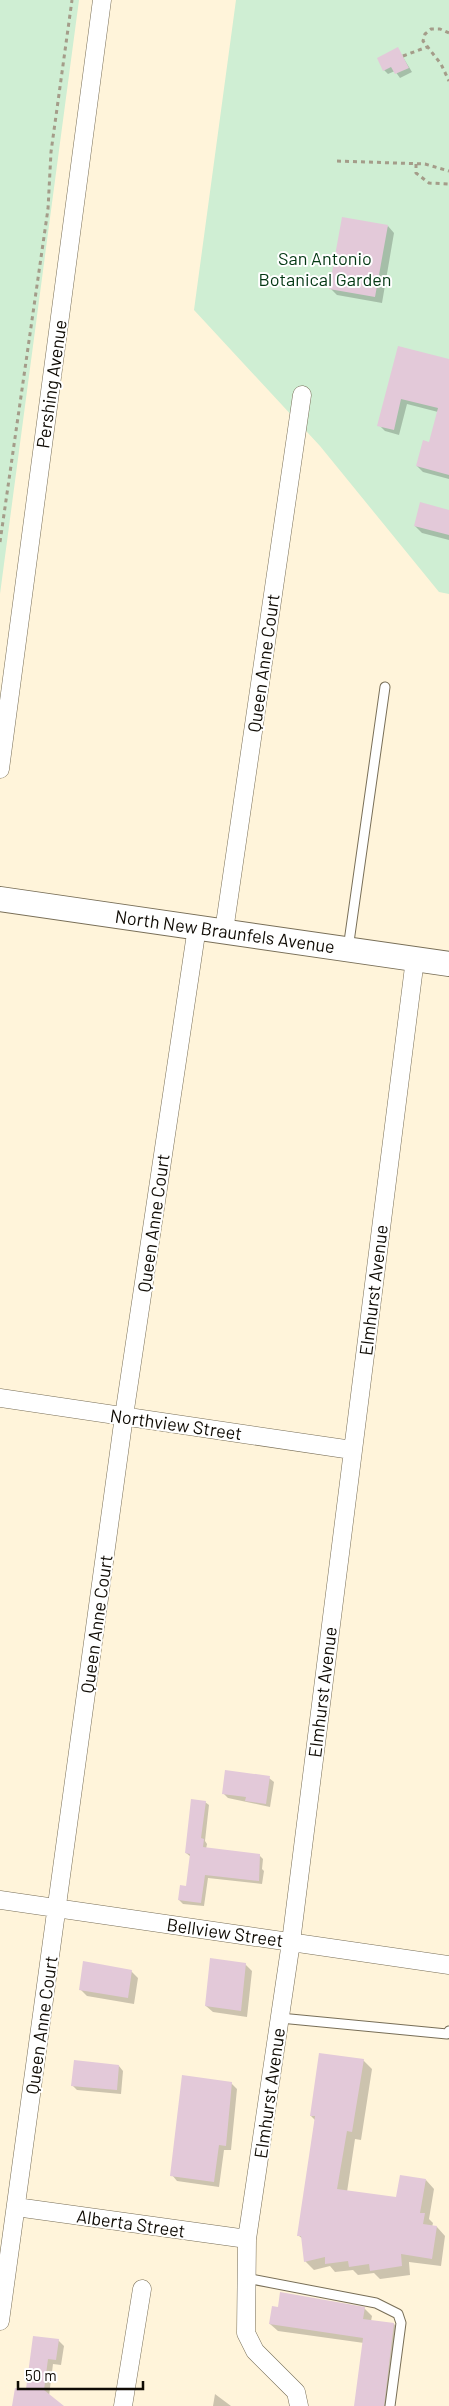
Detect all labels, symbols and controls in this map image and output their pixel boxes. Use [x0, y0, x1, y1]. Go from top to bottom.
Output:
park label: San Antonio Botanical Garden [258, 247, 392, 290]
street label: Pershing Avenue [31, 318, 71, 450]
street label: Queen Anne Court [242, 592, 284, 734]
street label: North New Braunfels Avenue [114, 905, 336, 957]
street label: Queen Anne Court [132, 1152, 174, 1294]
street label: Elmhurst Avenue [354, 1223, 392, 1357]
street label: Northview Street [109, 1404, 243, 1444]
street label: Queen Anne Court [75, 1553, 117, 1695]
street label: Elmhurst Avenue [303, 1625, 341, 1759]
street label: Bellview Street [165, 1913, 285, 1951]
street label: Queen Anne Court [20, 1954, 62, 2096]
street label: Elmhurst Avenue [249, 2026, 289, 2160]
street label: Alberta Street [75, 2204, 187, 2242]
scale bar [18, 2358, 142, 2390]
text: 50 m [25, 2366, 57, 2384]

